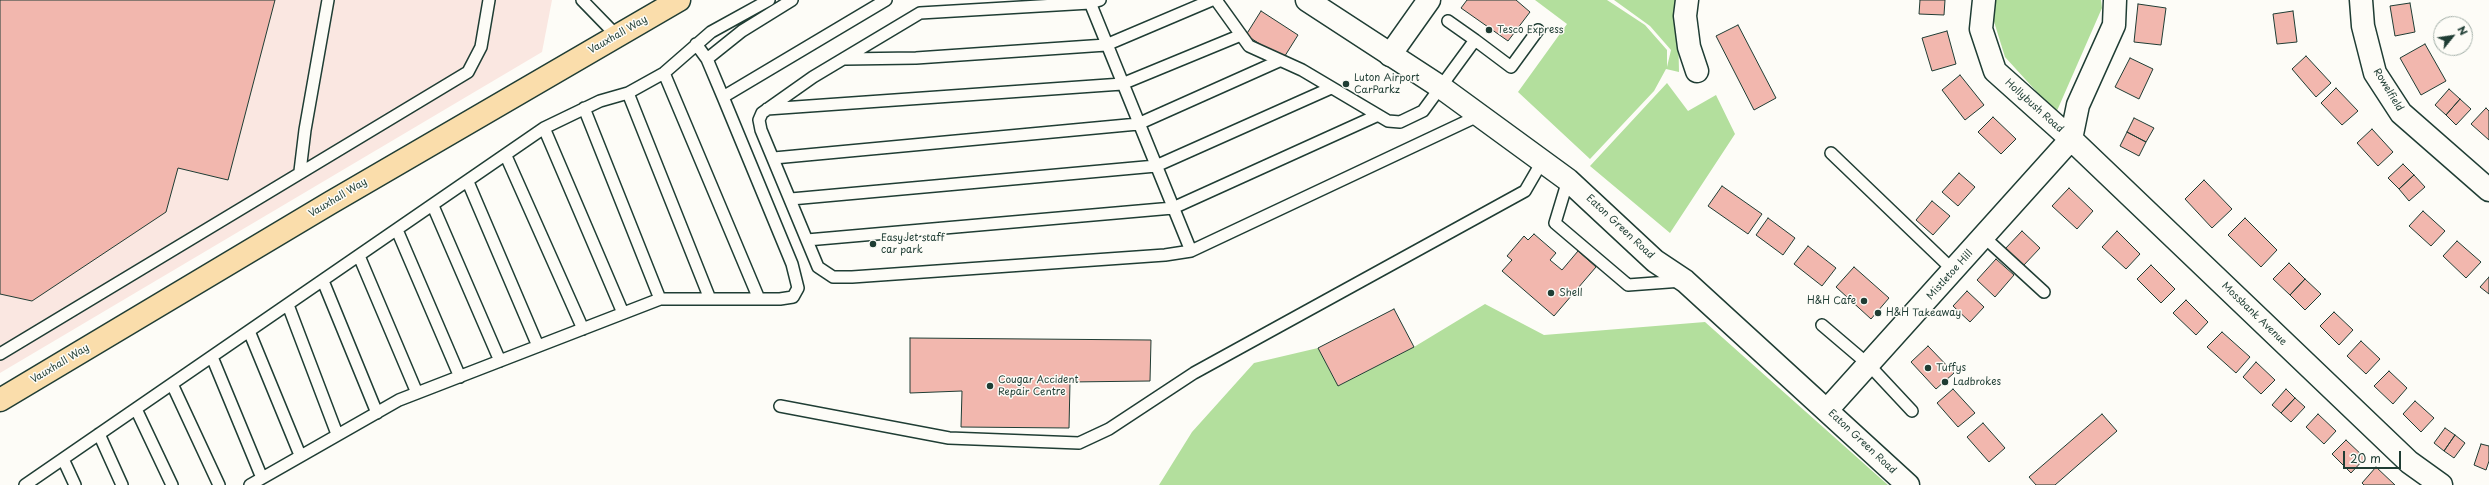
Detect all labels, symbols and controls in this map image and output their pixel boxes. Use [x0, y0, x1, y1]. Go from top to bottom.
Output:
street label: Vauxhall Way [586, 13, 650, 57]
north arrow [2433, 16, 2473, 56]
text: N [2453, 22, 2473, 38]
place label: Tesco Express [1497, 24, 1563, 36]
marker: Tesco Express [1484, 25, 1494, 35]
street label: Rowelfield [2371, 66, 2405, 114]
place label: Luton Airport CarParkz [1354, 72, 1420, 96]
street label: Hollybush Road [2002, 77, 2066, 135]
marker: Luton Airport CarParkz [1341, 79, 1351, 89]
street label: Vauxhall Way [307, 176, 369, 220]
street label: Eaton Green Road [1584, 192, 1656, 262]
place label: EasyJet staff car park [881, 232, 945, 256]
marker: EasyJet staff car park [868, 239, 878, 249]
street label: Mistletoe Hill [1925, 248, 1975, 302]
street label: Mossbank Avenue [2219, 280, 2289, 348]
place label: Shell [1559, 287, 1583, 299]
marker: Shell [1546, 288, 1556, 298]
place label: H&H Cafe [1807, 295, 1856, 307]
marker: H&H Cafe [1859, 296, 1869, 306]
place label: H&H Takeaway [1886, 307, 1961, 319]
marker: H&H Takeaway [1873, 308, 1883, 318]
street label: Vauxhall Way [29, 342, 91, 386]
place label: Tuffys [1936, 362, 1966, 374]
marker: Tuffys [1923, 363, 1933, 373]
place label: Cougar Accident Repair Centre [998, 374, 1079, 398]
place label: Ladbrokes [1953, 376, 2001, 388]
marker: Ladbrokes [1940, 377, 1950, 387]
marker: Cougar Accident Repair Centre [985, 381, 995, 391]
street label: Eaton Green Road [1826, 407, 1898, 477]
scale bar [2345, 443, 2403, 469]
text: 20 m [2350, 449, 2381, 467]

